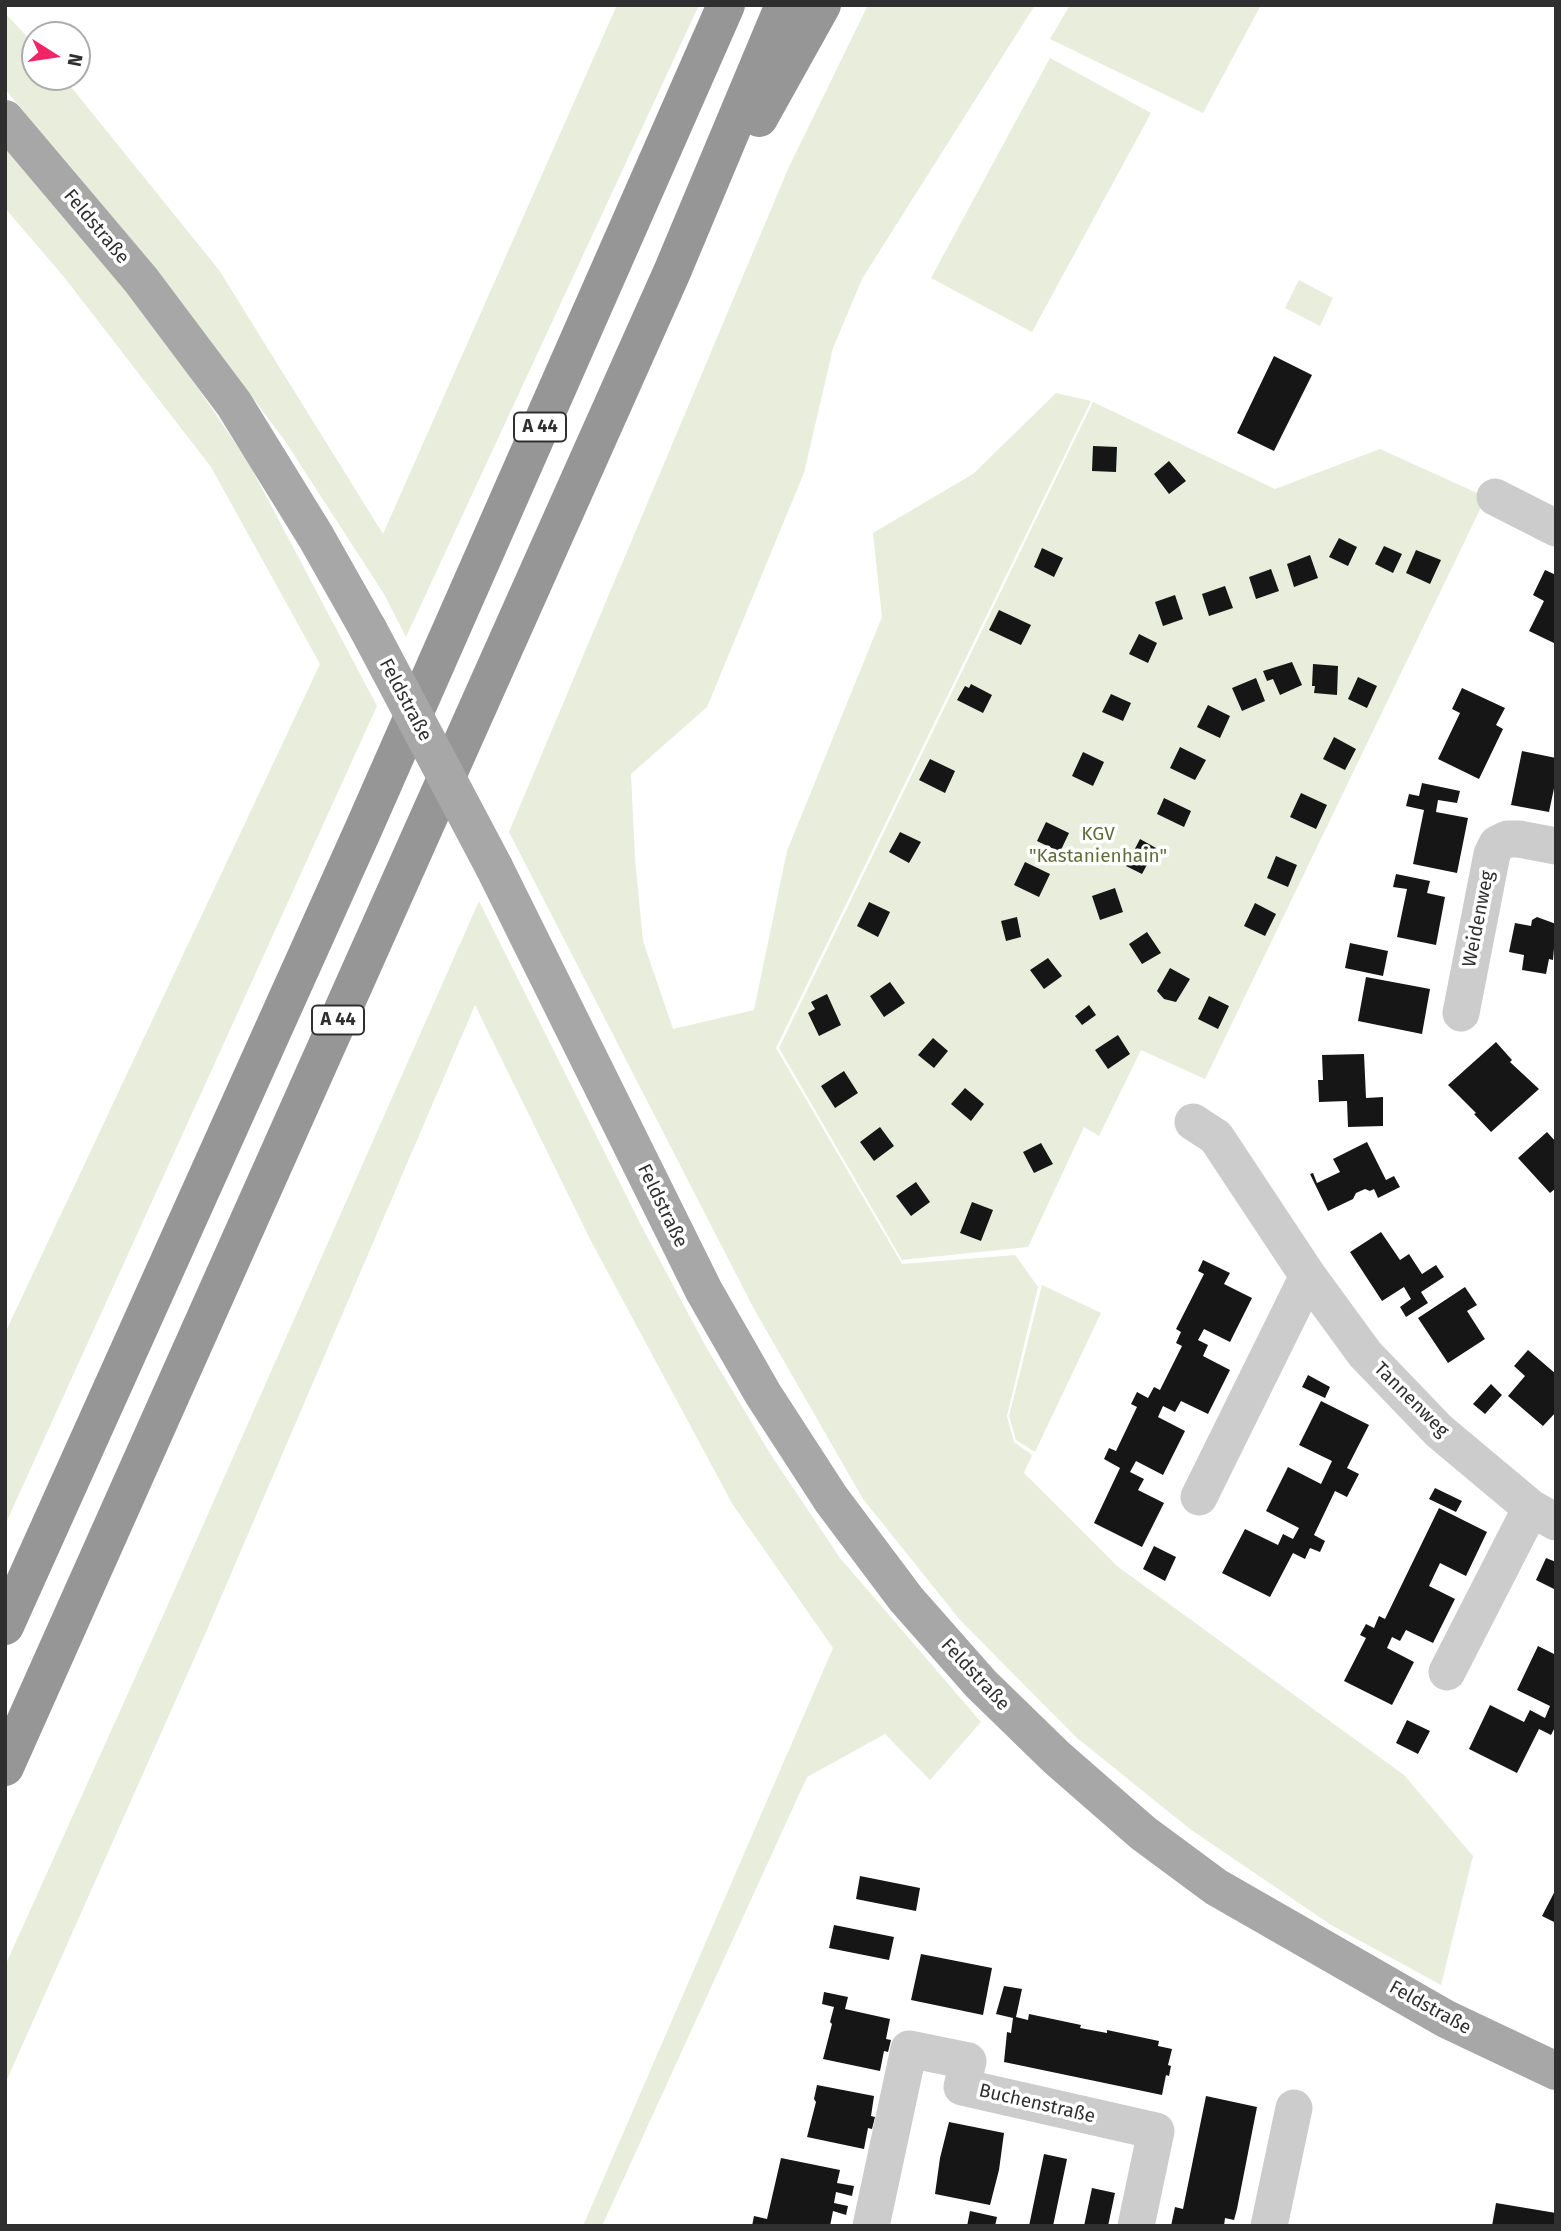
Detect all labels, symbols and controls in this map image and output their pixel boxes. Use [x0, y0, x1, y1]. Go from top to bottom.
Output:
north arrow [21, 21, 91, 91]
text: N [63, 51, 88, 69]
street label: Feldstraße [58, 185, 134, 269]
road number: A 44 [514, 412, 566, 442]
street label: Feldstraße [374, 655, 436, 745]
park label: KGV "Kastanienhain" [1029, 824, 1167, 868]
street label: Weidenweg [1458, 869, 1500, 969]
road number: A 44 [312, 1006, 364, 1035]
street label: Feldstraße [632, 1160, 692, 1252]
street label: Tannenweg [1369, 1358, 1453, 1442]
street label: Feldstraße [936, 1634, 1014, 1716]
street label: Feldstraße [1385, 1976, 1475, 2040]
street label: Buchenstraße [977, 2080, 1097, 2128]

